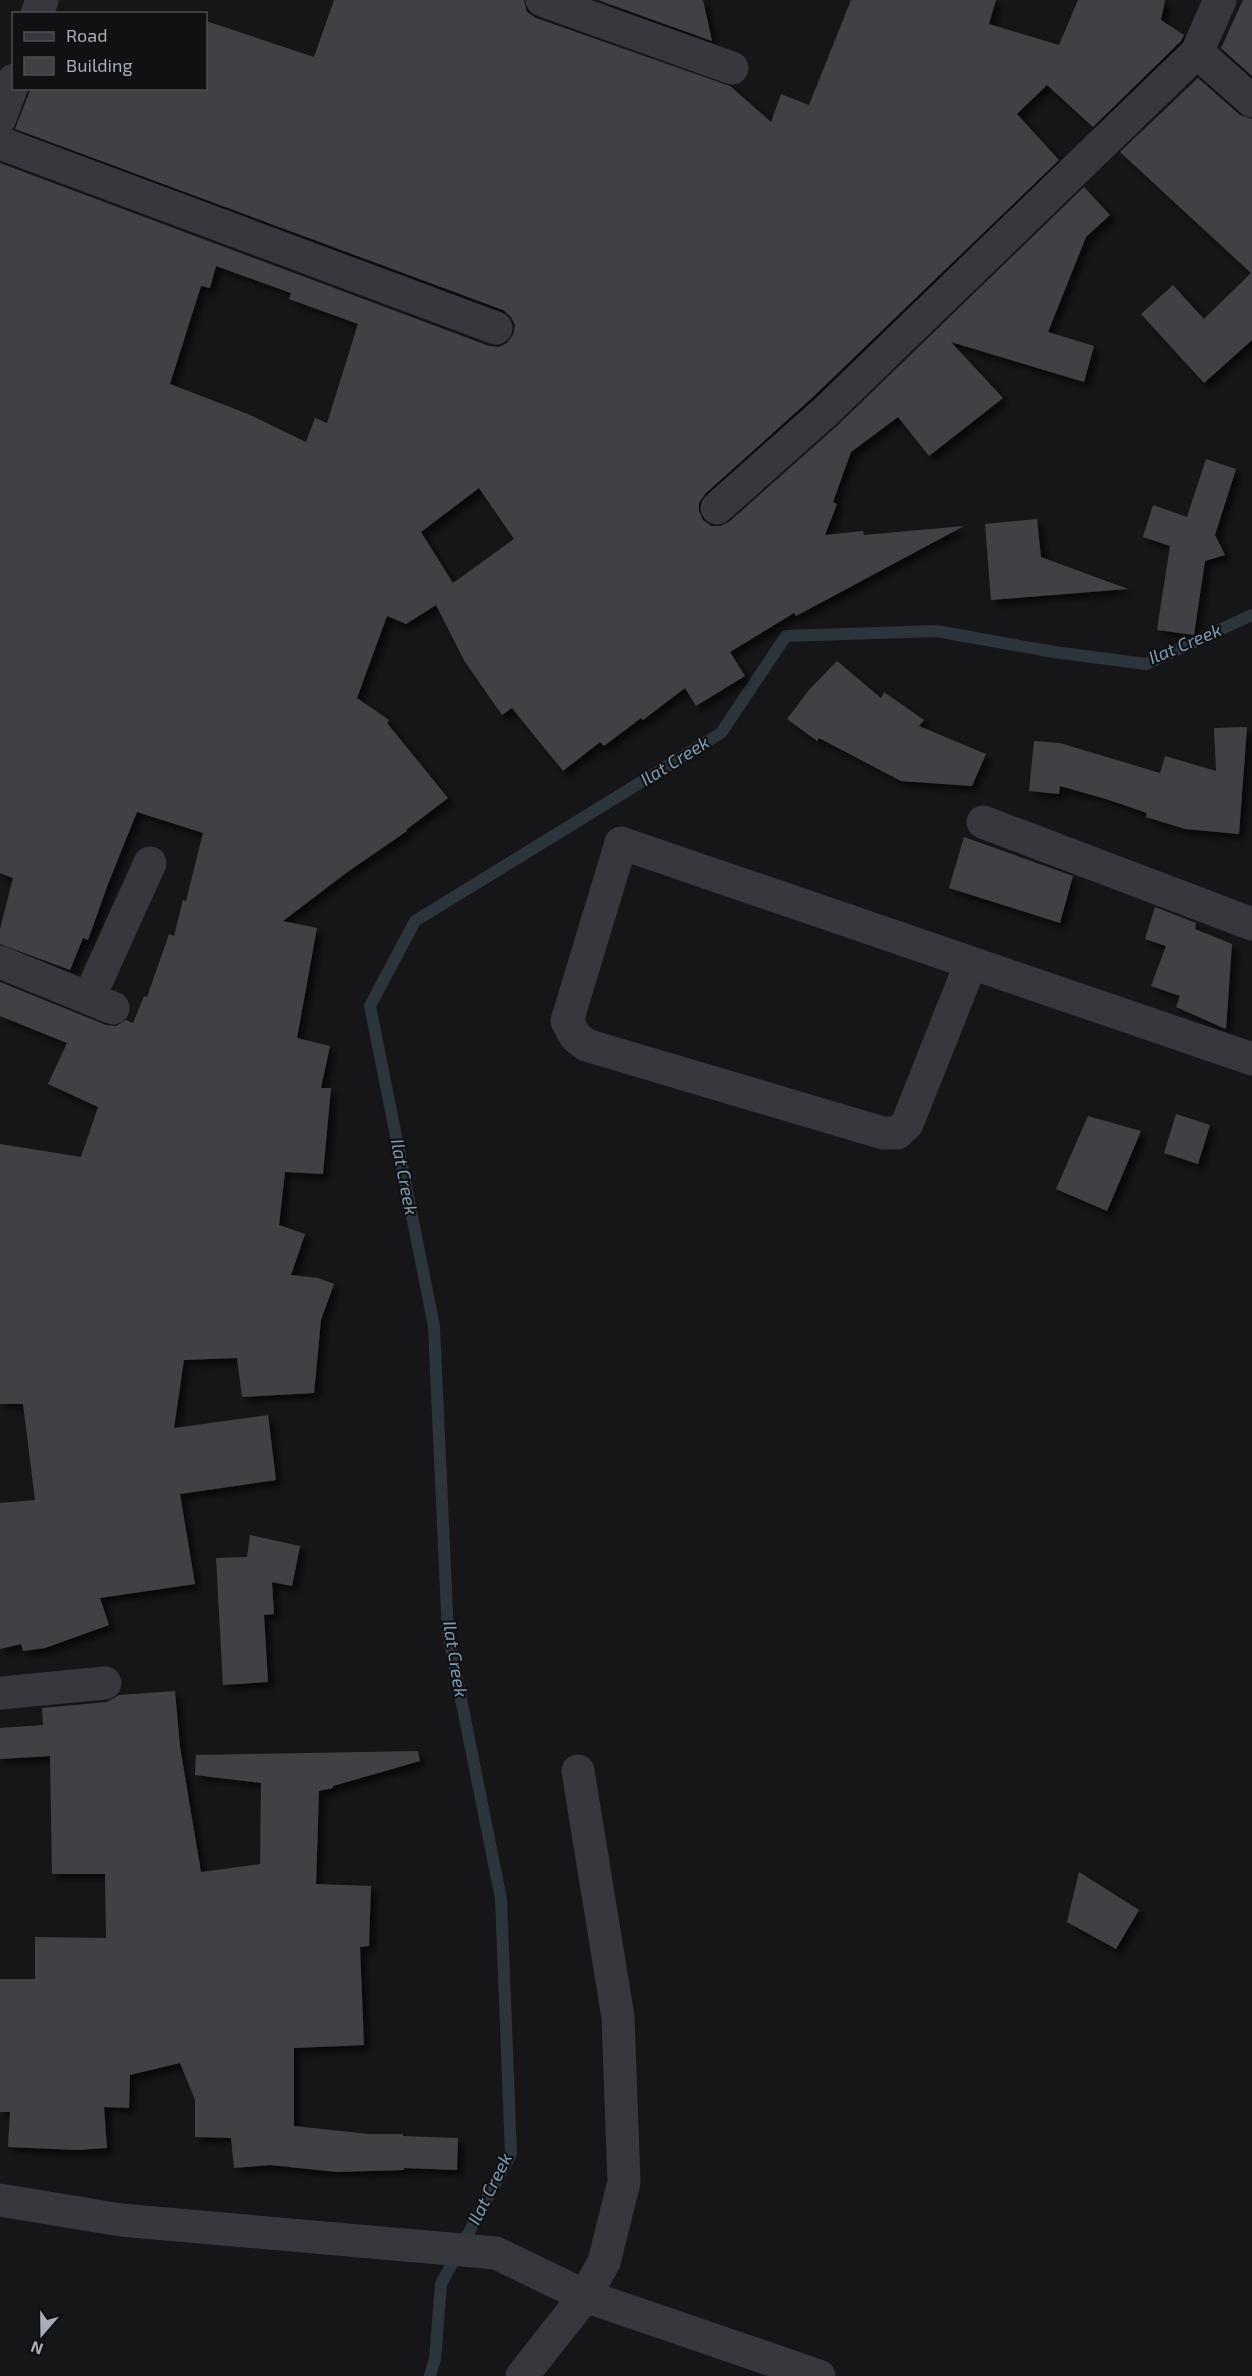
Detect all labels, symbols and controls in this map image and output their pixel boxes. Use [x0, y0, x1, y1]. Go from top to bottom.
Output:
legend [12, 12, 207, 90]
text: Road [66, 24, 107, 46]
text: Building [66, 54, 133, 76]
water label: Ilat Creek [1145, 618, 1224, 668]
water label: Ilat Creek [636, 730, 713, 790]
water label: Ilat Creek [387, 1137, 423, 1217]
water label: Ilat Creek [439, 1619, 473, 1699]
water label: Ilat Creek [462, 2149, 516, 2228]
north arrow [12, 2304, 72, 2364]
text: N [28, 2338, 45, 2359]

